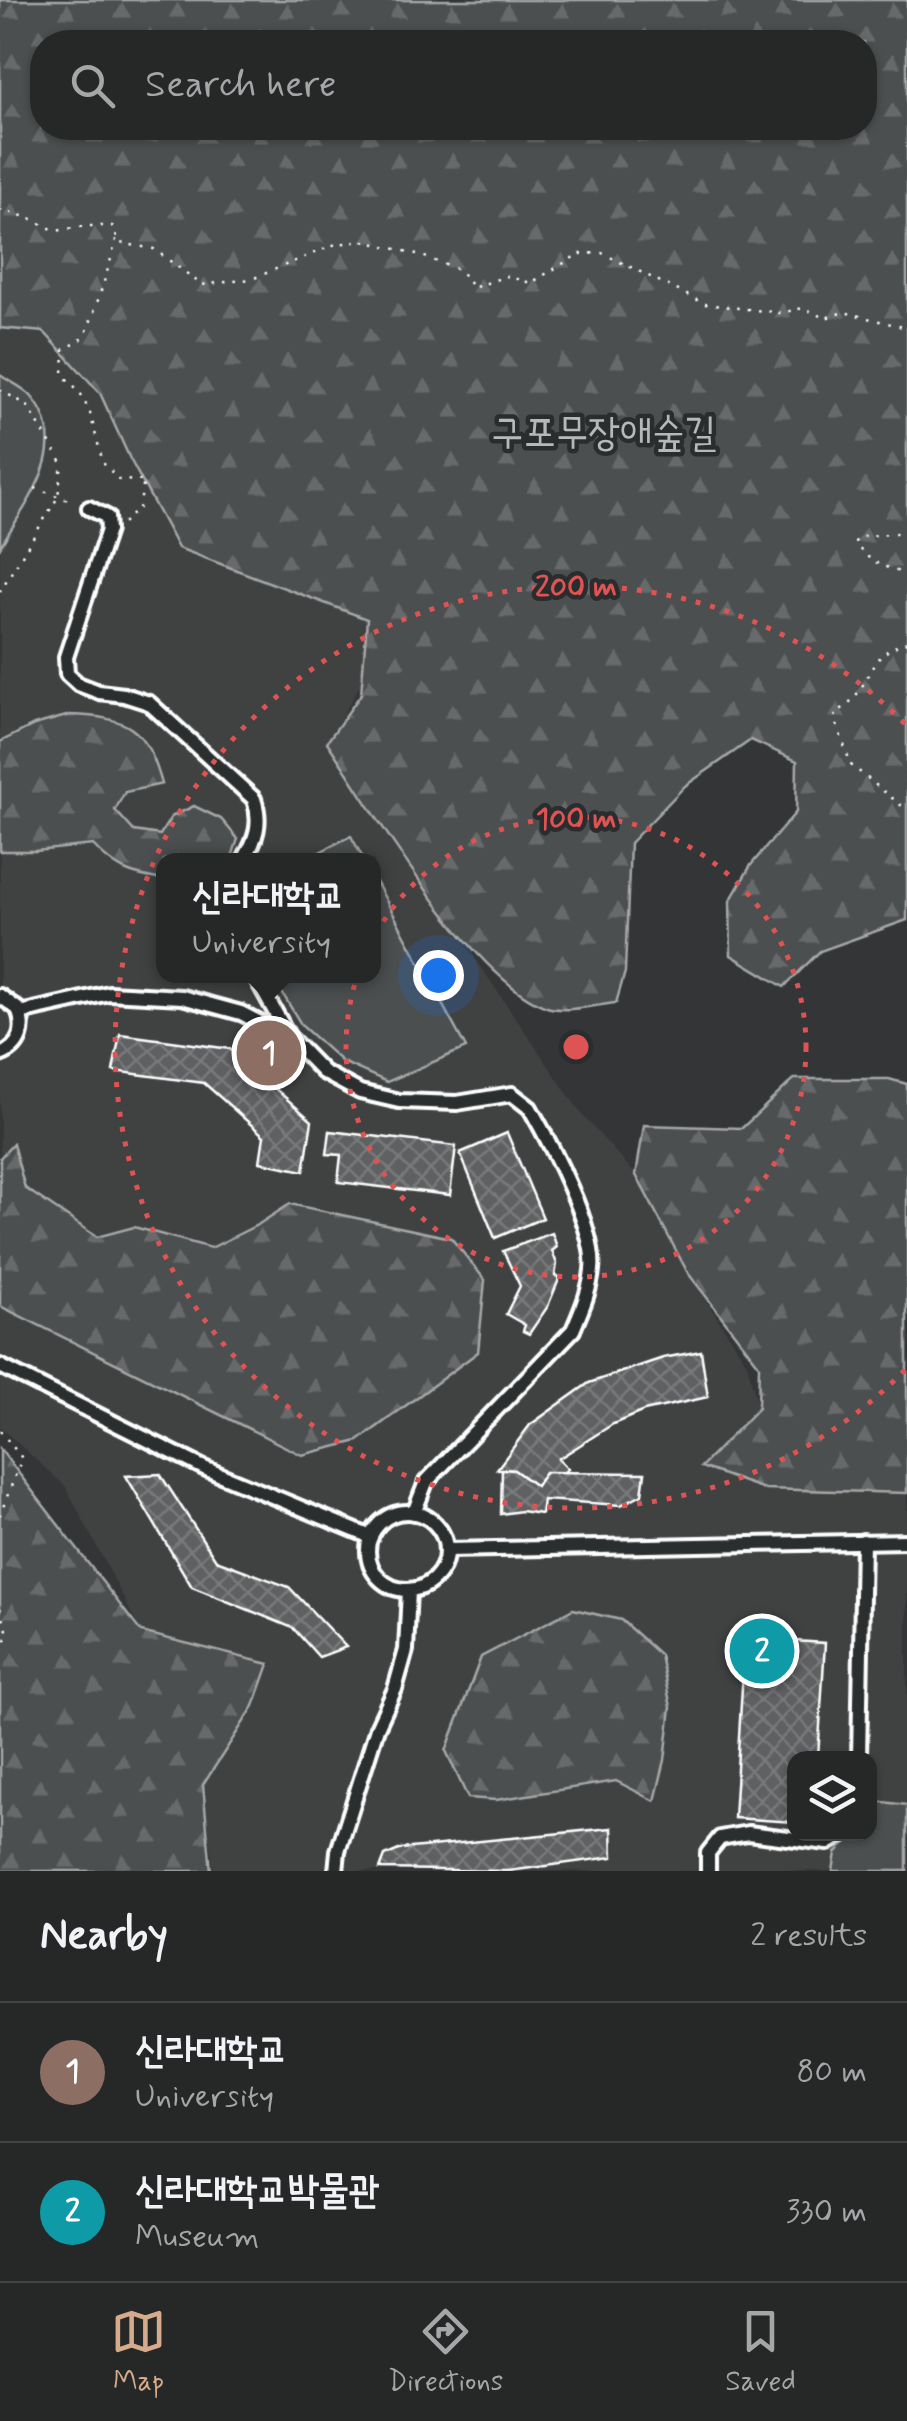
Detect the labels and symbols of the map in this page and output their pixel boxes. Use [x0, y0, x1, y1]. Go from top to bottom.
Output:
park label: 구포무장애숲길 [491, 408, 717, 460]
text: 200 m [535, 568, 617, 607]
text: 100 m [536, 800, 616, 839]
your location [413, 950, 464, 1001]
pin: 1 [236, 1016, 302, 1090]
centre of rings [558, 1029, 594, 1065]
pin: 2 [730, 1614, 794, 1688]

